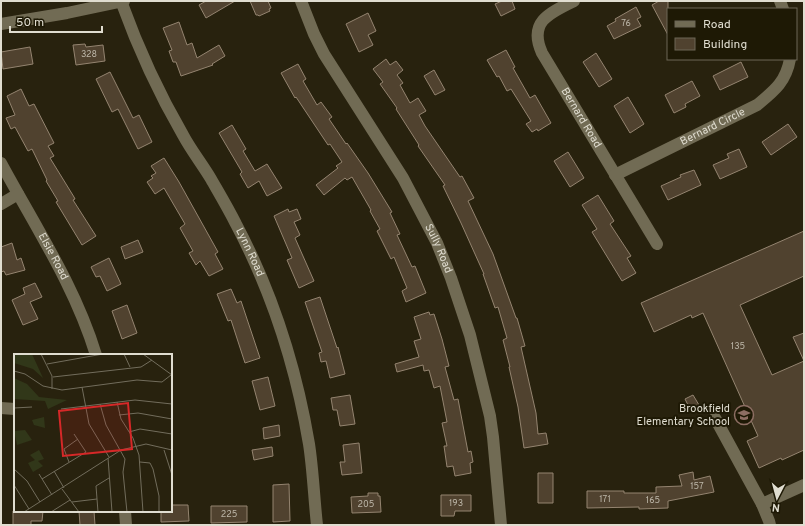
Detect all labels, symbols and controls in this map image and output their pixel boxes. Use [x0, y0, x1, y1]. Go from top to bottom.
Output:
scale bar [10, 8, 102, 34]
legend [667, 8, 797, 60]
text: 50 m [16, 15, 44, 31]
text: Road [703, 17, 731, 33]
house number: 76 [621, 18, 631, 29]
text: Building [703, 37, 747, 53]
house number: 328 [81, 49, 97, 60]
street label: Bernard Road [557, 85, 605, 151]
street label: Bernard Circle [678, 105, 748, 149]
street label: Sully Road [421, 222, 455, 275]
street label: Lynn Road [232, 226, 267, 279]
street label: Elsie Road [35, 230, 71, 282]
house number: 135 [731, 341, 745, 352]
inset map [14, 354, 172, 512]
place label: Brookfield Elementary School [637, 402, 730, 429]
school or university icon: Brookfield Elementary School [733, 404, 755, 426]
north arrow [757, 478, 797, 518]
house number: 157 [690, 481, 704, 492]
house number: 171 [599, 494, 611, 505]
house number: 165 [646, 495, 660, 506]
house number: 193 [449, 498, 463, 509]
house number: 205 [358, 499, 374, 510]
text: N [771, 500, 781, 514]
house number: 225 [221, 509, 237, 520]

